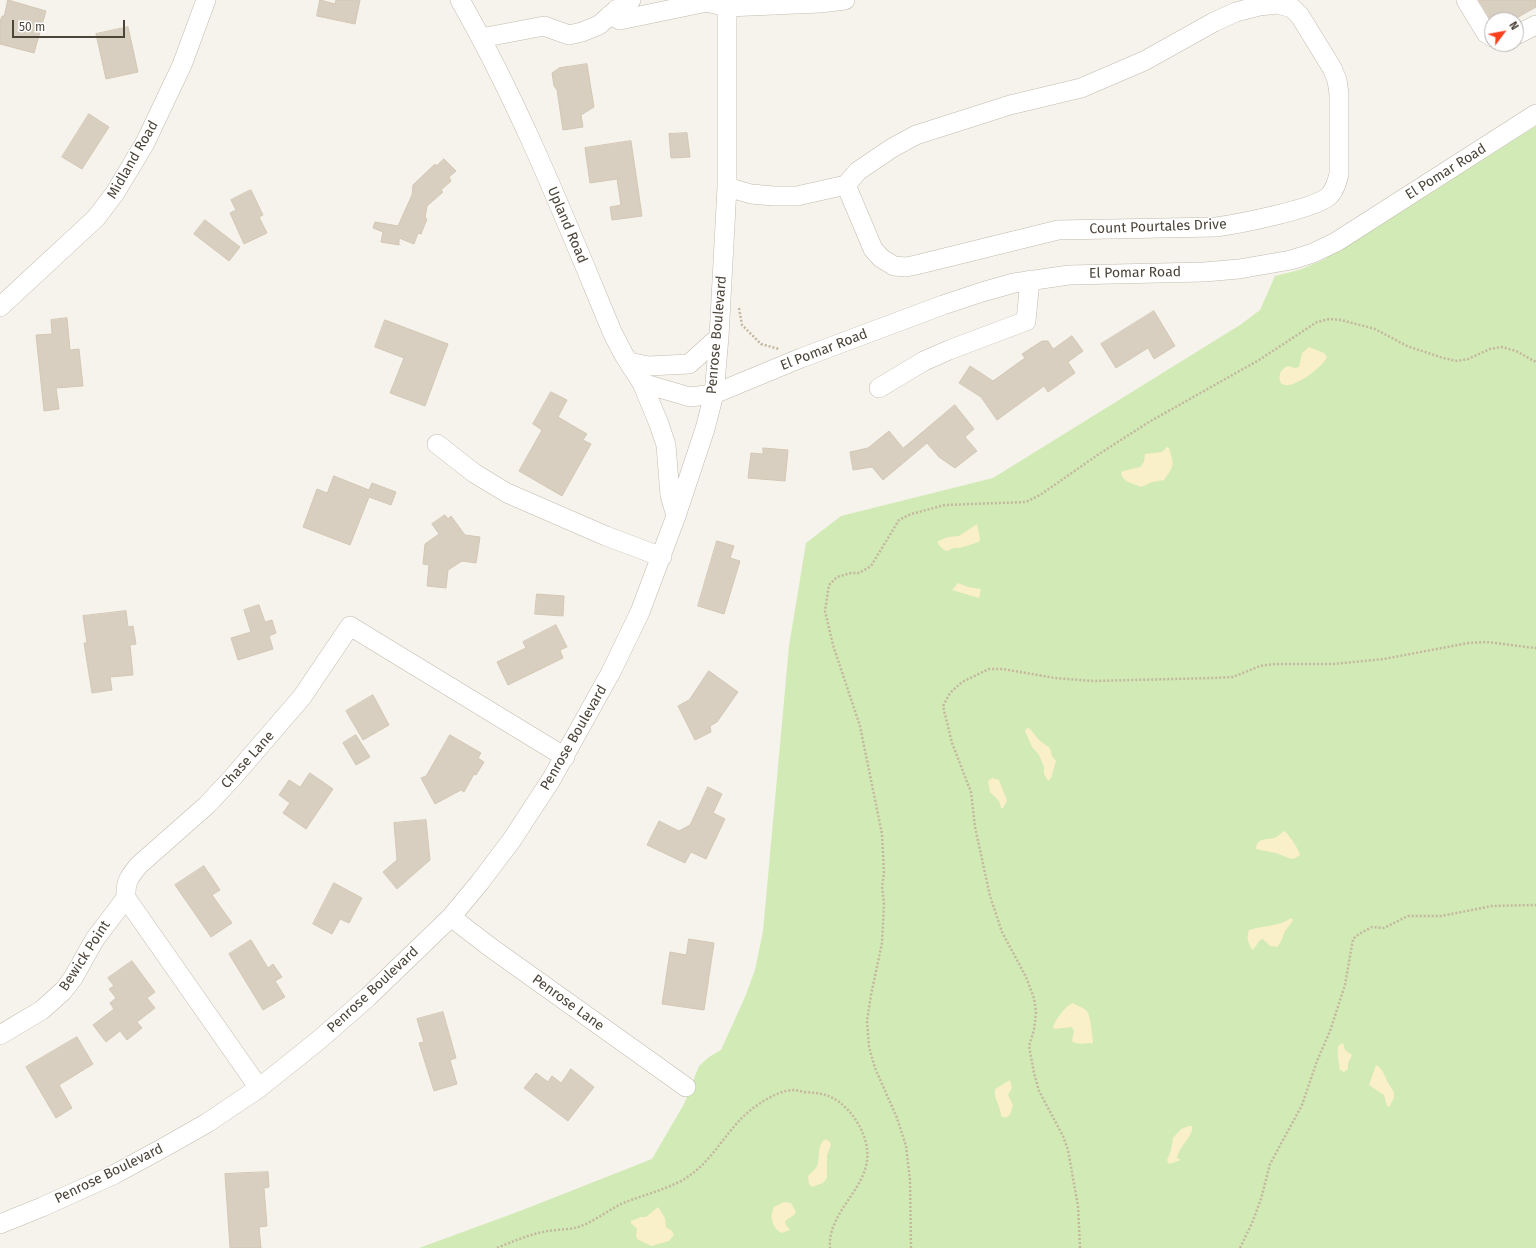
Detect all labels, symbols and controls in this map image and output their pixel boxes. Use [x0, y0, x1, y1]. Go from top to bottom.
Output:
scale bar [14, 12, 127, 38]
north arrow [1484, 12, 1524, 52]
text: N [1506, 19, 1521, 32]
text: 50 m [19, 20, 45, 34]
street label: Midland Road [104, 118, 162, 202]
street label: El Pomar Road [1402, 140, 1490, 204]
street label: Upland Road [543, 184, 591, 266]
street label: Count Pourtales Drive [1089, 216, 1227, 238]
street label: El Pomar Road [1089, 264, 1181, 282]
street label: Penrose Boulevard [703, 275, 731, 395]
street label: El Pomar Road [778, 326, 870, 374]
street label: Penrose Boulevard [537, 682, 611, 794]
street label: Chase Lane [218, 728, 278, 792]
street label: Bewick Point [56, 918, 114, 994]
street label: Penrose Boulevard [324, 943, 422, 1037]
street label: Penrose Lane [529, 971, 607, 1035]
street label: Penrose Boulevard [52, 1140, 166, 1208]

